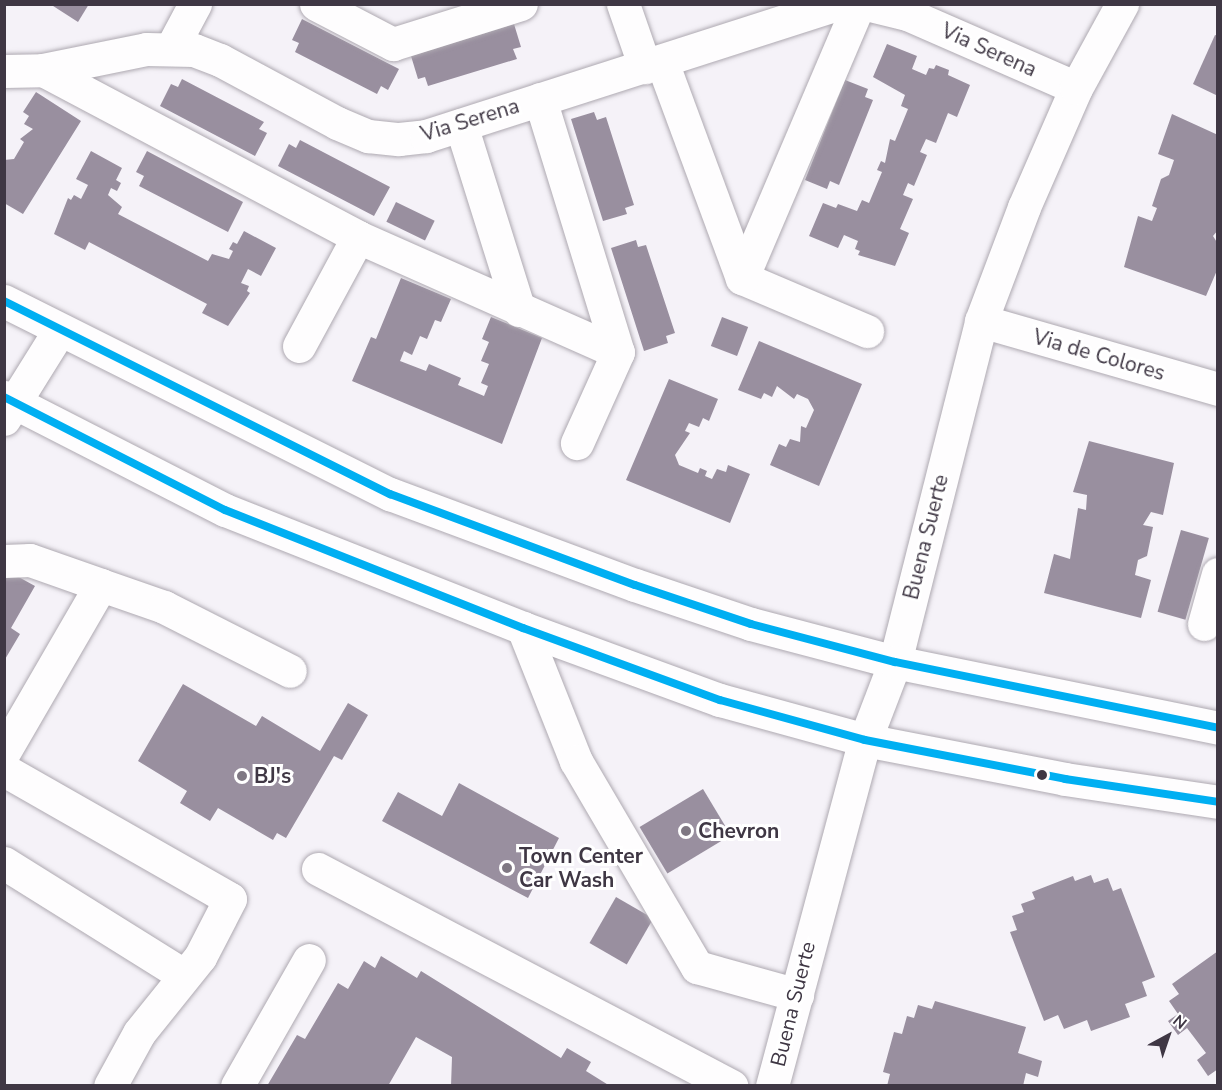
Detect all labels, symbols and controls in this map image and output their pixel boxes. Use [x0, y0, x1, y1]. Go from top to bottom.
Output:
street label: Via Serena [937, 18, 1041, 82]
street label: Via Serena [418, 93, 522, 147]
street label: Via de Colores [1030, 324, 1168, 386]
street label: Buena Suerte [898, 472, 954, 602]
place label: BJ's [254, 763, 291, 789]
marker: BJ's [235, 769, 249, 783]
unlabelled marker [1036, 769, 1048, 781]
place label: Chevron [698, 818, 779, 844]
marker: Chevron [679, 824, 693, 838]
place label: Town Center Car Wash [519, 843, 643, 893]
marker: Town Center Car Wash [500, 861, 514, 875]
street label: Buena Suerte [765, 939, 821, 1069]
north arrow [1138, 1006, 1198, 1066]
text: N [1168, 1010, 1191, 1034]

